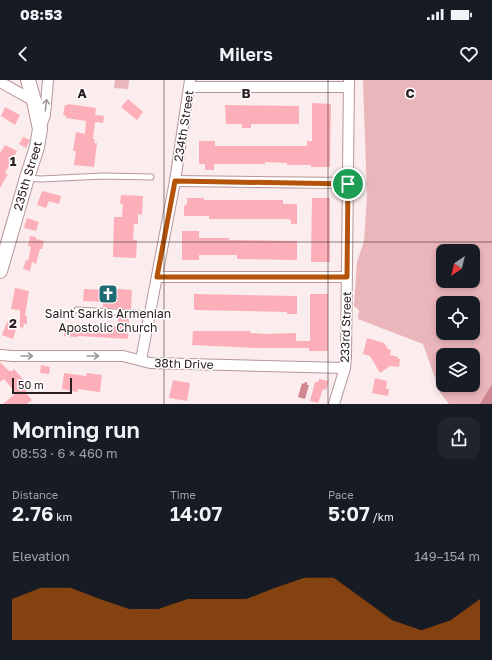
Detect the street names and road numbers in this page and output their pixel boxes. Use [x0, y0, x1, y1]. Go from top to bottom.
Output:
street label: 234th Street [170, 89, 197, 163]
street label: 235th Street [10, 140, 45, 212]
street label: 233rd Street [337, 291, 354, 363]
street label: 38th Drive [154, 355, 214, 372]

